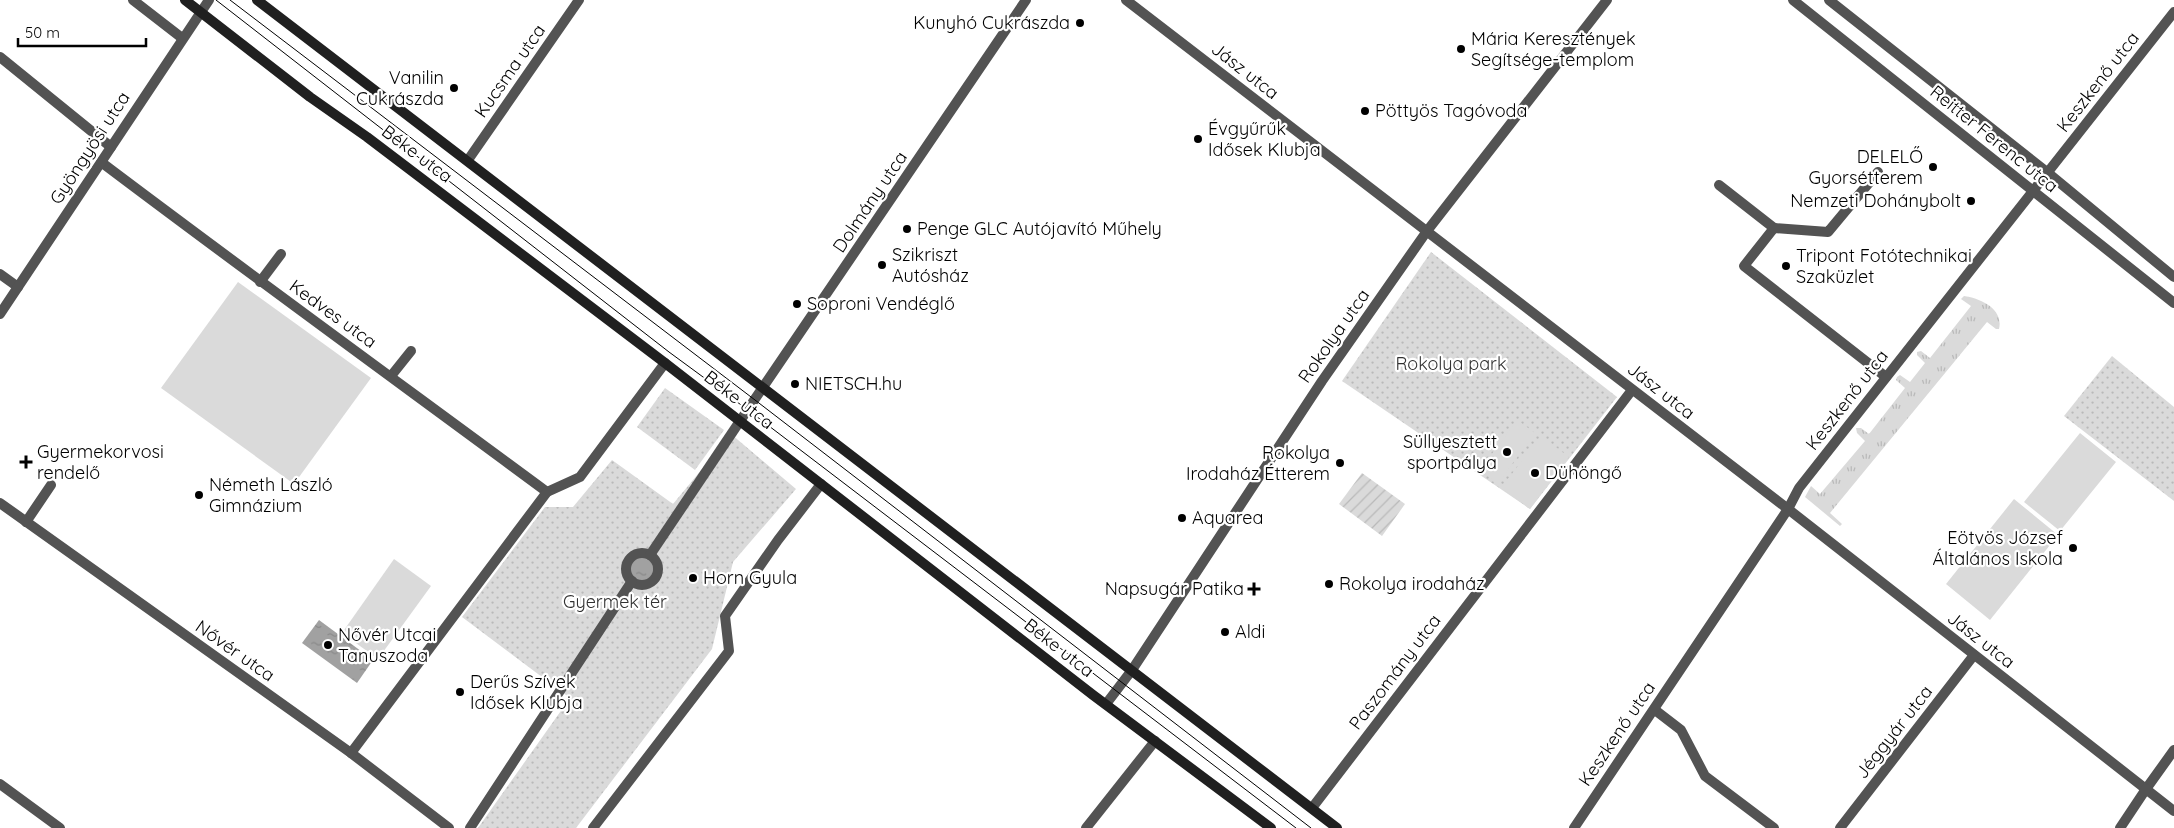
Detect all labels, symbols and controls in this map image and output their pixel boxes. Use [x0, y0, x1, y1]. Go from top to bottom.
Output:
place label: Kunyhó Cukrászda [913, 11, 1070, 34]
scale bar [18, 15, 145, 47]
marker: Kunyhó Cukrászda [1074, 17, 1086, 29]
street label: Kucsma utca [469, 20, 550, 122]
text: 50 m [25, 23, 60, 42]
place label: Mária Keresztények Segítsége-templom [1471, 27, 1636, 71]
street label: Keszkenő utca [2051, 27, 2144, 136]
street label: Jász utca [1207, 37, 1284, 104]
marker: Mária Keresztények Segítsége-templom [1455, 43, 1467, 55]
place label: Vanilin Cukrászda [356, 66, 444, 110]
street label: Reitter Ferenc utca [1926, 80, 2063, 197]
marker: Vanilin Cukrászda [448, 82, 460, 94]
street label: Gyöngyösi utca [45, 87, 135, 209]
place label: Pöttyös Tagóvoda [1375, 99, 1527, 122]
marker: Pöttyös Tagóvoda [1359, 105, 1371, 117]
place label: Évgyűrűk Idősek Klubja [1208, 117, 1321, 161]
street label: Béke utca [377, 120, 457, 188]
marker: Évgyűrűk Idősek Klubja [1192, 133, 1204, 145]
place label: DELELŐ Gyorsétterem [1809, 145, 1923, 189]
street label: Dolmány utca [827, 147, 912, 257]
marker: DELELŐ Gyorsétterem [1927, 161, 1939, 173]
place label: Nemzeti Dohánybolt [1790, 189, 1961, 212]
marker: Nemzeti Dohánybolt [1965, 195, 1977, 207]
place label: Penge GLC Autójavító Műhely [917, 217, 1162, 240]
marker: Penge GLC Autójavító Műhely [901, 223, 913, 235]
place label: Szikriszt Autósház [892, 243, 969, 287]
place label: Tripont Fotótechnikai Szaküzlet [1796, 244, 1972, 288]
marker: Szikriszt Autósház [876, 259, 888, 271]
marker: Tripont Fotótechnikai Szaküzlet [1780, 260, 1792, 272]
street label: Kedves utca [285, 274, 381, 353]
street label: Rokolya utca [1293, 284, 1374, 387]
place label: Soproni Vendéglő [807, 292, 955, 315]
marker: Soproni Vendéglő [791, 298, 803, 310]
street label: Keszkenő utca [1800, 345, 1893, 454]
park label: Rokolya park [1395, 352, 1507, 375]
street label: Jász utca [1623, 357, 1700, 424]
street label: Béke utca [700, 365, 779, 434]
place label: NIETSCH.hu [805, 372, 902, 395]
marker: NIETSCH.hu [789, 378, 801, 390]
place label: Süllyesztett sportpálya [1403, 430, 1497, 474]
place label: Gyermekorvosi rendelő [37, 440, 164, 484]
place label: Rokolya Irodaház Étterem [1186, 441, 1330, 485]
marker: Süllyesztett sportpálya [1501, 446, 1513, 458]
marker: Gyermekorvosi rendelő [19, 455, 33, 469]
marker: Rokolya Irodaház Étterem [1334, 457, 1346, 469]
place label: Dühöngő [1545, 461, 1622, 484]
marker: Dühöngő [1529, 467, 1541, 479]
place label: Németh László Gimnázium [209, 473, 333, 517]
marker: Németh László Gimnázium [193, 489, 205, 501]
place label: Aquarea [1192, 506, 1263, 529]
marker: Aquarea [1176, 512, 1188, 524]
place label: Eötvös József Általános Iskola [1932, 526, 2064, 570]
marker: Eötvös József Általános Iskola [2067, 542, 2079, 554]
place label: Horn Gyula [703, 566, 797, 589]
marker: Horn Gyula [687, 572, 699, 584]
place label: Rokolya irodaház [1339, 572, 1485, 595]
place label: Napsugár Patika [1105, 577, 1244, 600]
marker: Rokolya irodaház [1323, 578, 1335, 590]
marker: Napsugár Patika [1248, 583, 1260, 595]
park label: Gyermek tér [563, 590, 667, 613]
street label: Jász utca [1943, 606, 2020, 673]
street label: Paszomány utca [1344, 609, 1445, 734]
street label: Béke utca [1020, 613, 1099, 682]
street label: Nővér utca [191, 615, 279, 686]
place label: Aldi [1235, 620, 1265, 643]
place label: Nővér Utcai Tanuszoda [338, 623, 436, 667]
marker: Aldi [1219, 626, 1231, 638]
marker: Nővér Utcai Tanuszoda [322, 639, 334, 651]
place label: Derűs Szívek Idősek Klubja [470, 670, 583, 714]
street label: Keszkenő utca [1573, 677, 1660, 790]
street label: Jéggyár utca [1850, 680, 1937, 783]
marker: Derűs Szívek Idősek Klubja [454, 686, 466, 698]

